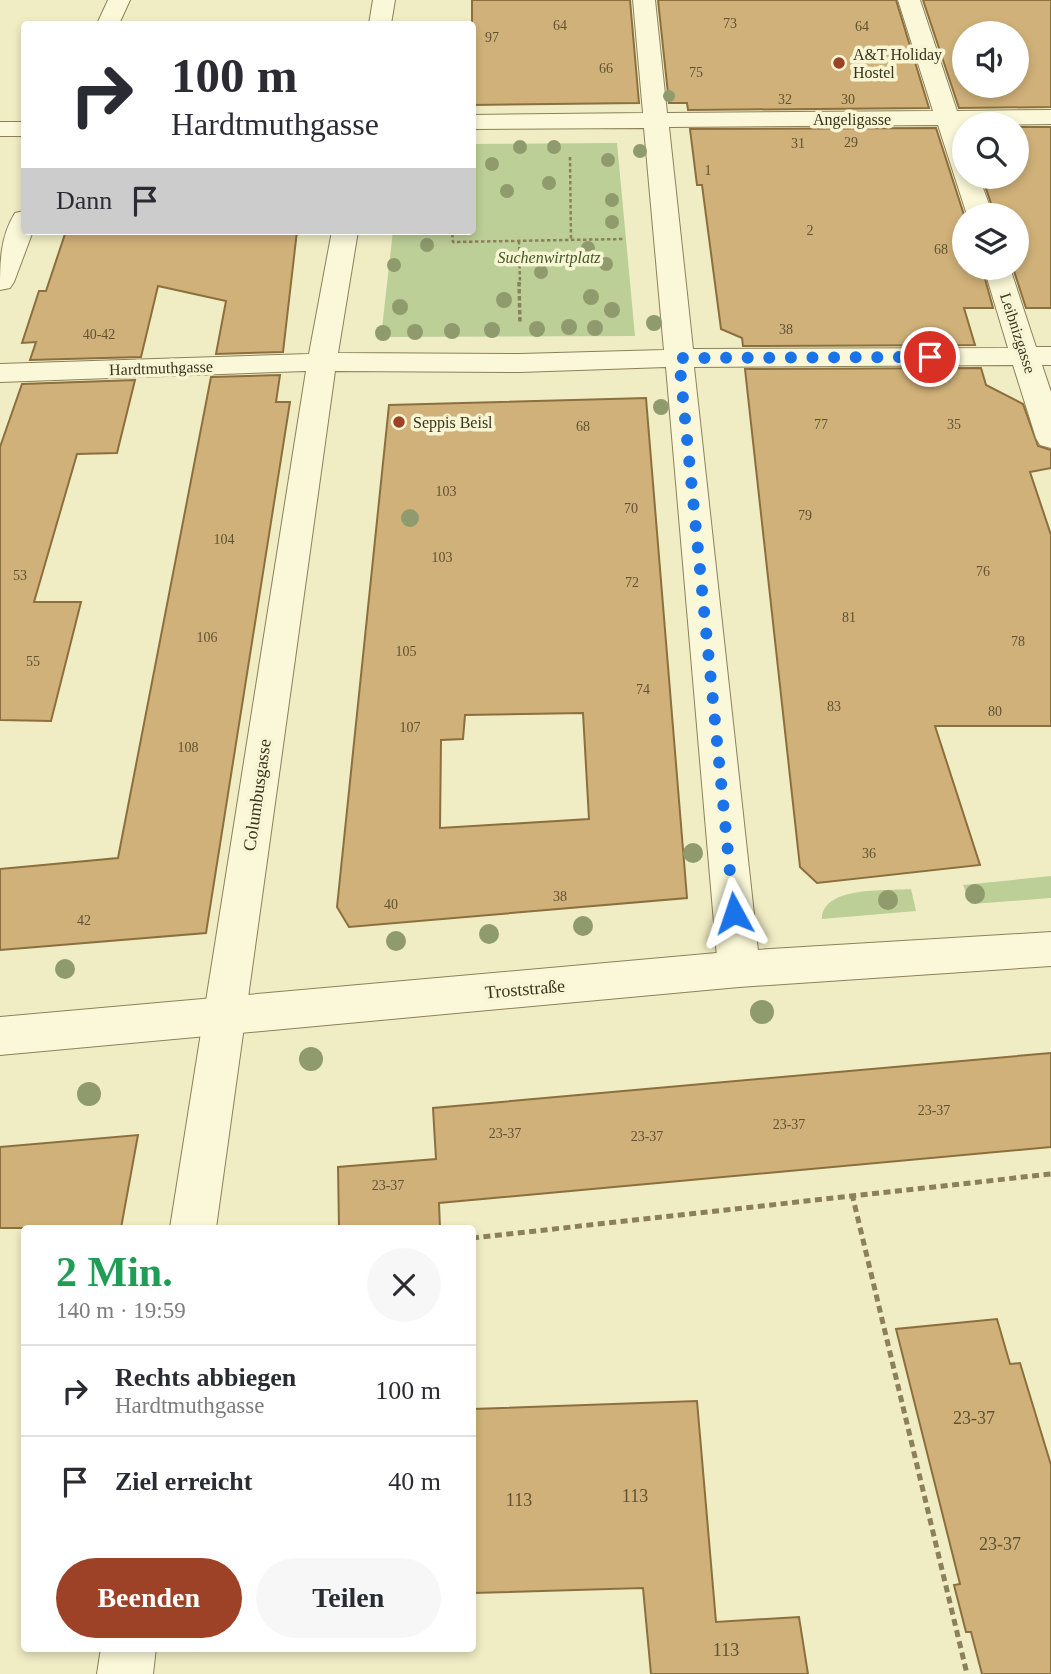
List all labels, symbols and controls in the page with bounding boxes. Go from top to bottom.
house number: 73 [723,16,737,31]
house number: 64 [553,18,567,33]
house number: 64 [855,19,869,34]
map controls [952,21,1029,280]
button: sound [952,21,1029,98]
house number: 97 [485,30,499,45]
place label: A&T Holiday Hostel [853,46,942,81]
text: 100 m [171,48,298,103]
icon: right [56,49,147,140]
marker: A&T Holiday Hostel [831,55,847,71]
house number: 66 [599,61,613,76]
house number: 75 [689,65,703,80]
house number: 32 [778,92,792,107]
house number: 30 [841,92,855,107]
text: Hardtmuthgasse [171,106,379,142]
street label: Angeligasse [813,111,891,129]
button: search [952,112,1029,189]
house number: 29 [844,135,858,150]
house number: 31 [791,136,805,151]
house number: 1 [705,163,712,178]
icon: arrive [126,182,164,220]
text: Dann [56,186,112,215]
button: layers [952,203,1029,280]
house number: 2 [807,223,814,238]
house number: 68 [934,242,948,257]
park label: Suchenwirtplatz [497,249,601,267]
street label: Leibnizgasse [996,291,1039,376]
house number: 38 [779,322,793,337]
house number: 40-42 [83,327,115,342]
pin [900,327,960,387]
icon: arrive [911,338,949,376]
street label: Hardtmuthgasse [109,358,213,379]
marker: Seppis Beisl [391,414,407,430]
place label: Seppis Beisl [413,414,493,432]
house number: 77 [814,417,828,432]
house number: 35 [947,417,961,432]
house number: 68 [576,419,590,434]
house number: 103 [436,484,457,499]
house number: 70 [624,501,638,516]
house number: 79 [798,508,812,523]
house number: 104 [214,532,235,547]
house number: 103 [432,550,453,565]
house number: 76 [976,564,990,579]
house number: 53 [13,568,27,583]
house number: 72 [625,575,639,590]
house number: 81 [842,610,856,625]
house number: 106 [197,630,218,645]
house number: 78 [1011,634,1025,649]
house number: 105 [396,644,417,659]
house number: 55 [26,654,40,669]
house number: 74 [636,682,650,697]
house number: 83 [827,699,841,714]
house number: 80 [988,704,1002,719]
house number: 107 [400,720,421,735]
street label: Columbusgasse [239,738,275,852]
house number: 108 [178,740,199,755]
house number: 36 [862,846,876,861]
position arrow [697,876,771,950]
house number: 38 [553,889,567,904]
house number: 40 [384,897,398,912]
house number: 42 [77,913,91,928]
street label: Troststraße [484,976,566,1002]
house number: 23-37 [918,1103,950,1118]
house number: 23-37 [773,1117,805,1132]
house number: 23-37 [489,1126,521,1141]
house number: 23-37 [631,1129,663,1144]
house number: 23-37 [372,1178,404,1193]
button: close [367,1248,441,1322]
text: 2 Min. [56,1249,173,1295]
text: 140 m · 19:59 [56,1298,186,1323]
text: Rechts abbiegen [115,1363,296,1392]
icon: right [56,1372,94,1410]
text: 100 m [375,1376,441,1405]
text: Hardtmuthgasse [115,1393,264,1418]
house number: 23-37 [953,1408,995,1428]
icon: arrive [56,1463,94,1501]
text: Ziel erreicht [115,1467,252,1496]
text: 40 m [388,1467,441,1496]
house number: 113 [622,1486,648,1506]
house number: 113 [506,1490,532,1510]
house number: 23-37 [979,1534,1021,1554]
button: Beenden [56,1558,242,1638]
button: Teilen [256,1558,441,1638]
house number: 113 [713,1640,739,1660]

